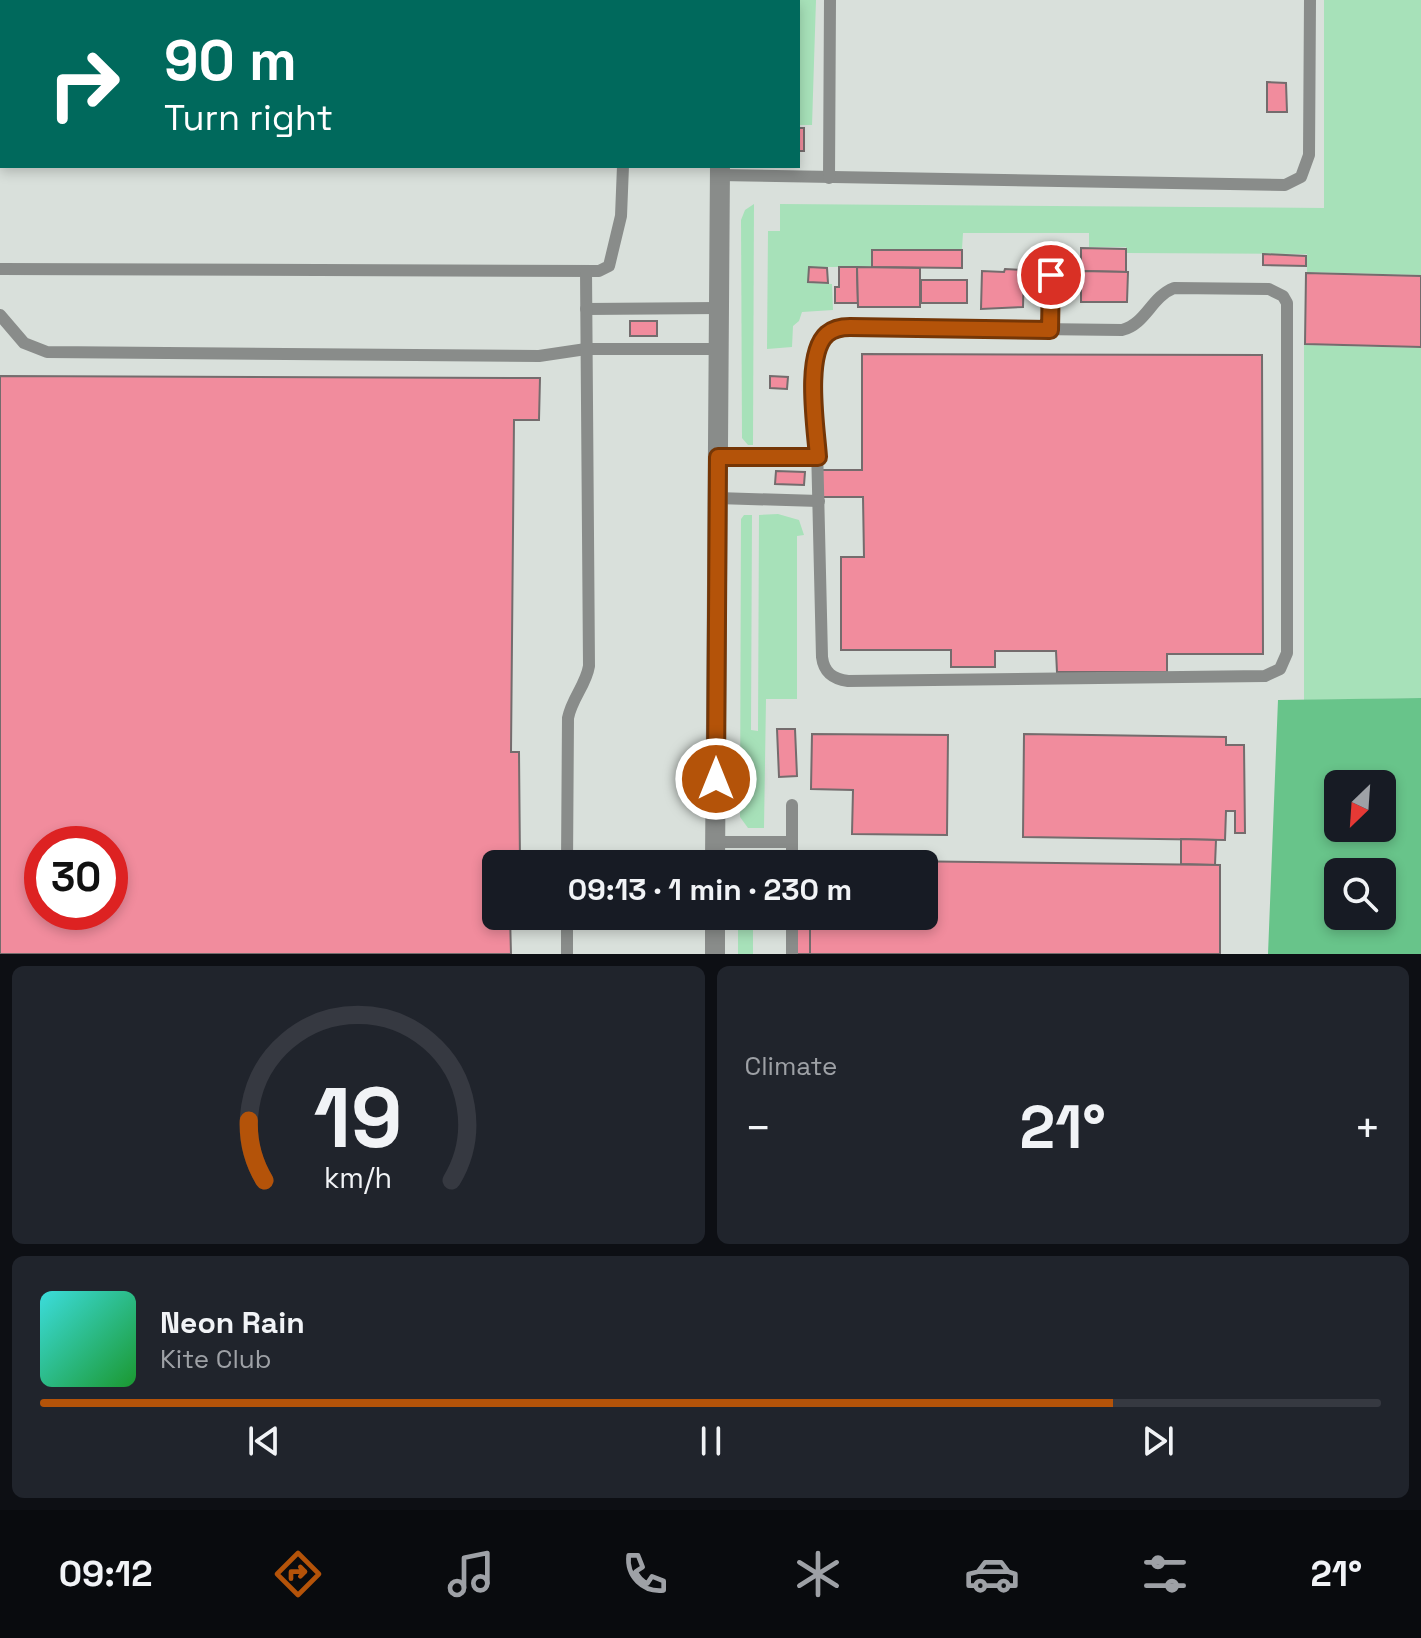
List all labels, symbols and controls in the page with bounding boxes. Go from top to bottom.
text: 90 m [164,25,297,96]
icon: right [32,32,136,136]
text: Turn right [164,95,333,141]
pin [1017,241,1085,309]
icon: arrive [1029,253,1073,297]
position arrow [674,737,758,821]
north arrow [1324,770,1396,842]
map controls [1324,770,1396,930]
speed limit sign: 30 [24,826,128,930]
button: search [1324,858,1396,930]
text: 09:13 · 1 min · 230 m [568,870,852,909]
text: Climate [745,1049,837,1083]
text: 19 [314,1065,403,1171]
text: 21° [1020,1089,1106,1166]
text: − [745,1100,772,1156]
text: + [1354,1100,1381,1156]
text: km/h [324,1160,392,1196]
text: Neon Rain [160,1303,305,1342]
text: Kite Club [160,1342,272,1376]
icon: previous [242,1419,286,1463]
icon: pause [689,1419,733,1463]
icon: next [1136,1419,1180,1463]
icon: directions [270,1546,326,1602]
icon: music [443,1546,499,1602]
icon: phone [617,1546,673,1602]
icon: climate [790,1546,846,1602]
icon: car [964,1546,1020,1602]
icon: filters [1137,1546,1193,1602]
text: 09:12 [59,1551,153,1597]
text: 21° [1310,1551,1362,1597]

